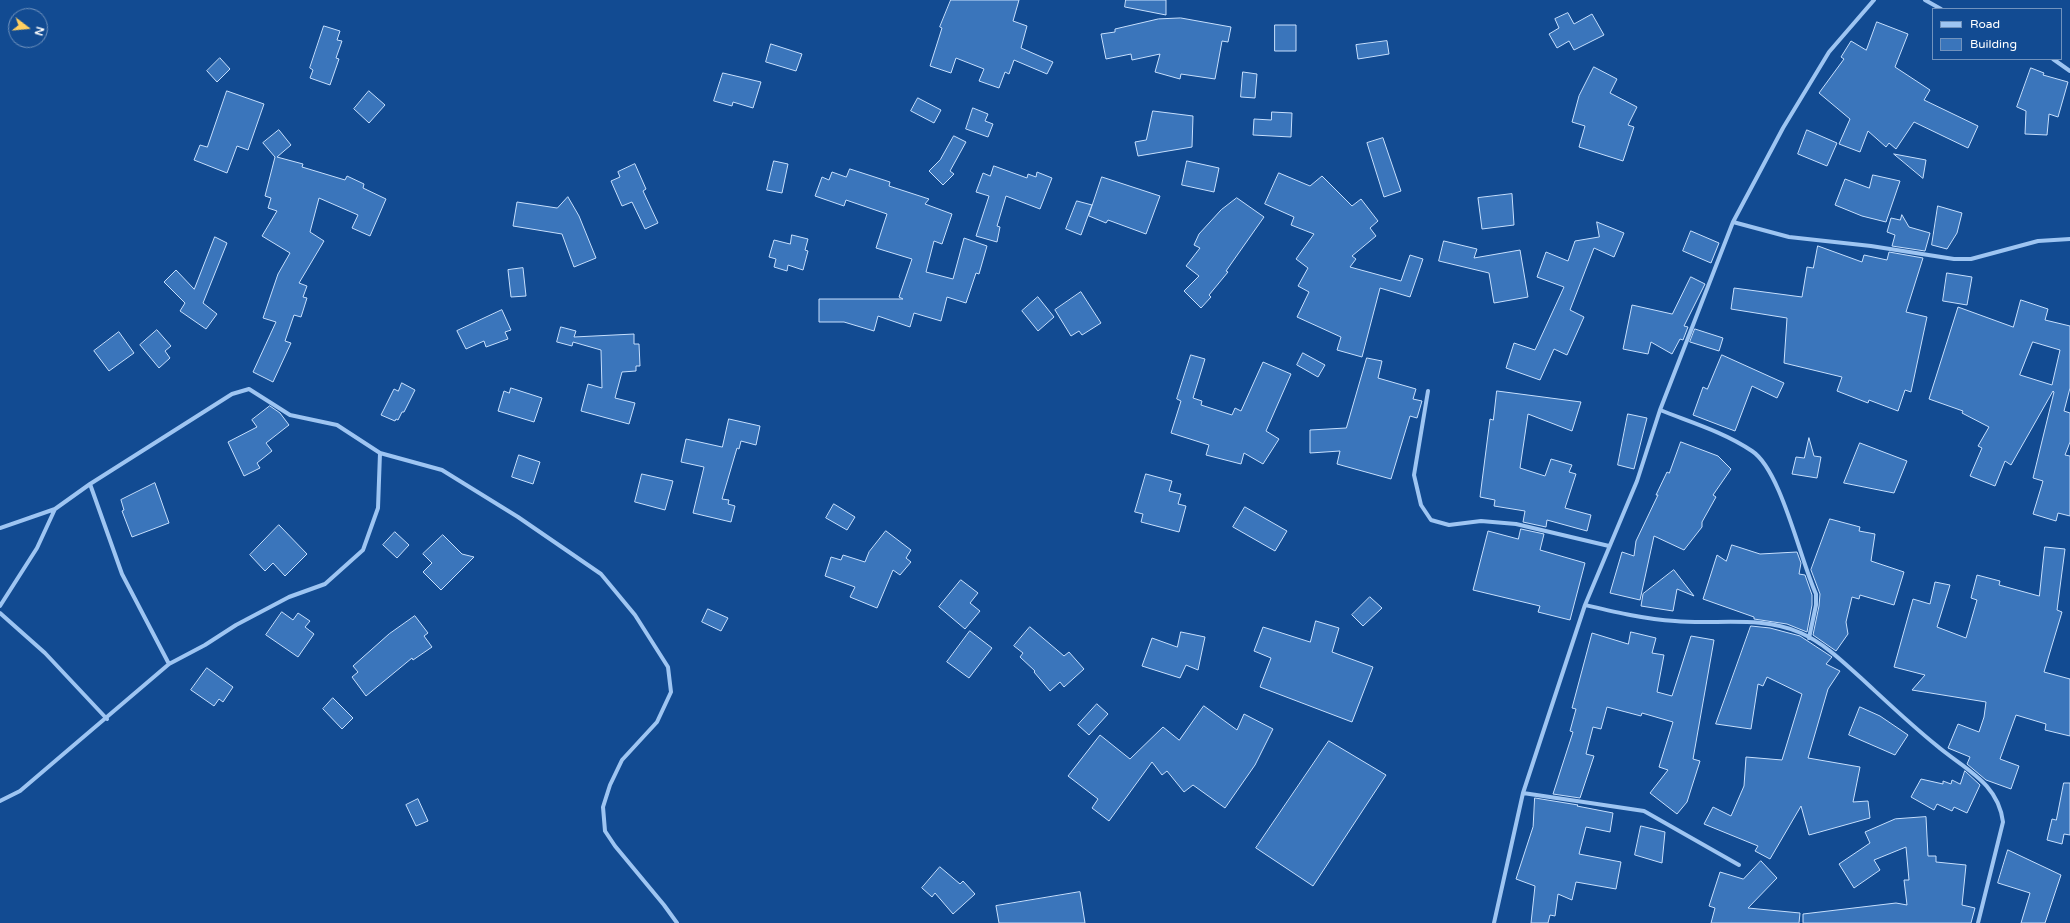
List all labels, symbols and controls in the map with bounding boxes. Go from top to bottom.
north arrow [8,8,48,48]
legend [1932,8,2062,60]
text: Road [1970,17,2000,31]
text: N [32,25,47,37]
text: Building [1970,37,2017,51]

